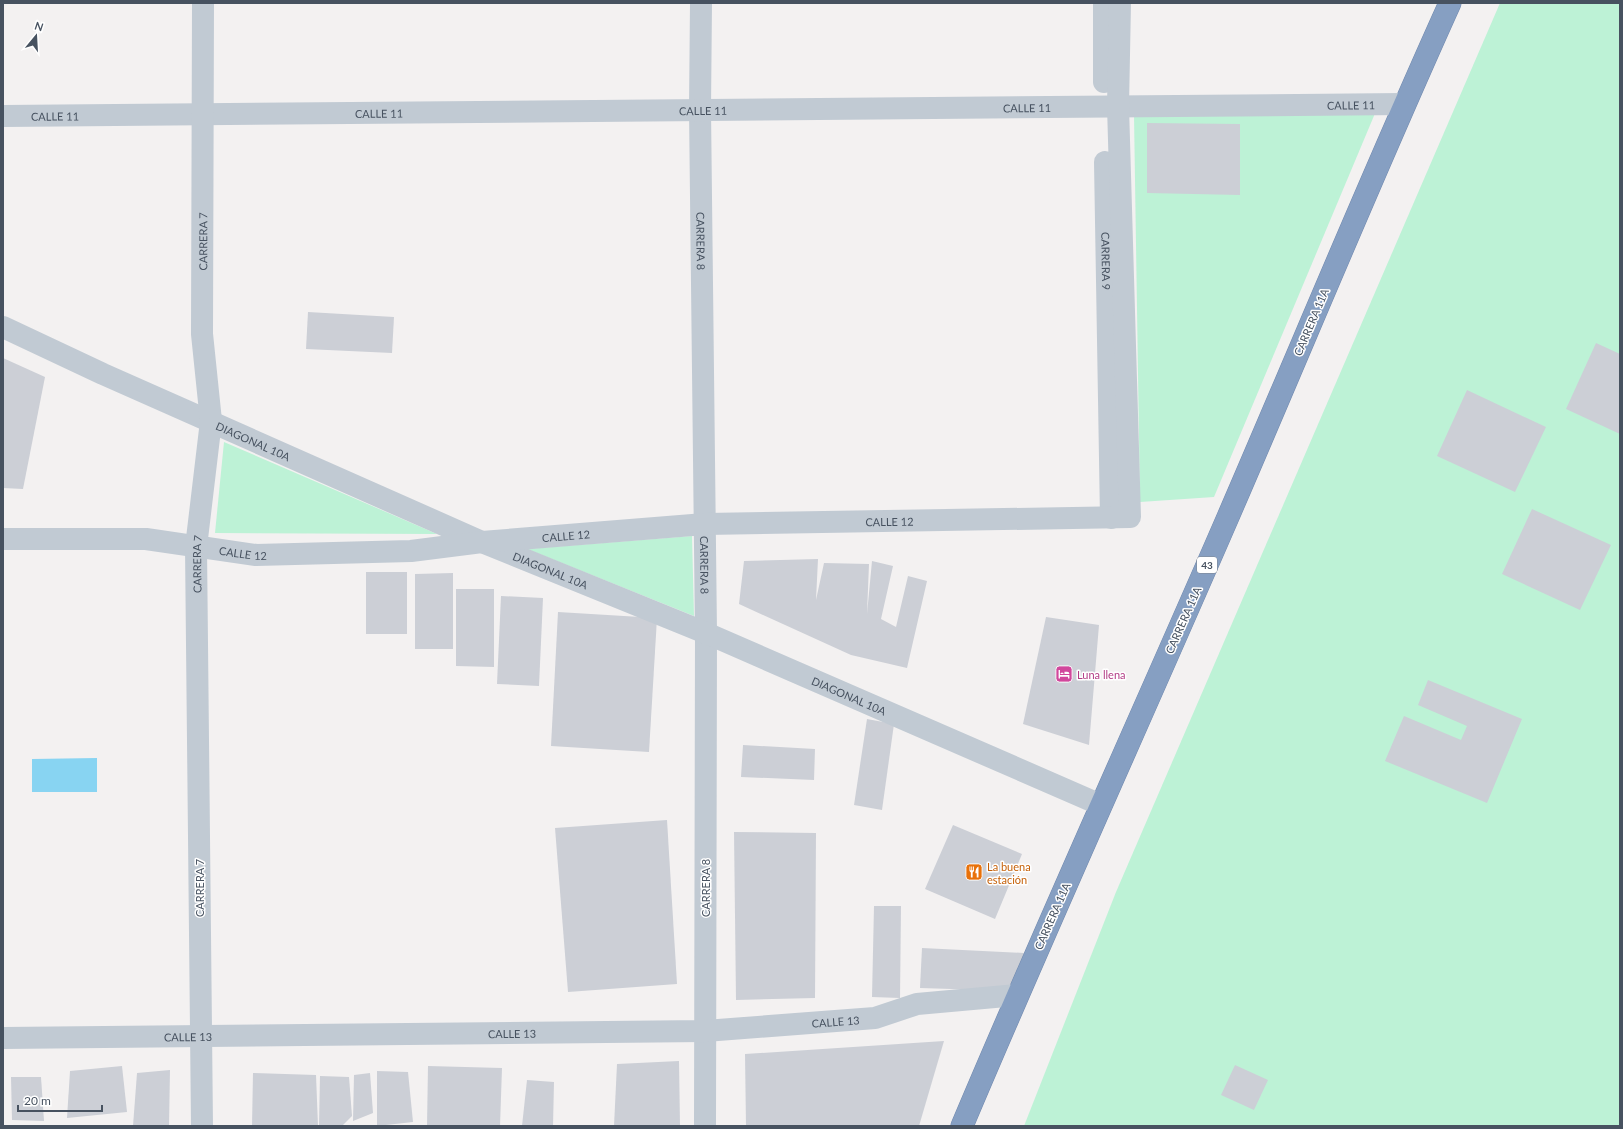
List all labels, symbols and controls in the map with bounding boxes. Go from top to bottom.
north arrow [16,16,56,56]
text: N [33,19,45,34]
street label: CALLE 11 [1327,98,1375,111]
street label: CALLE 11 [1003,101,1051,114]
street label: CALLE 11 [679,103,727,117]
street label: CALLE 11 [355,106,403,119]
street label: CALLE 11 [31,109,79,122]
street label: CARRERA 7 [196,212,209,271]
street label: CARRERA 8 [695,212,708,270]
street label: CARRERA 9 [1100,232,1114,290]
street label: CARRERA 11A [1291,286,1331,358]
street label: DIAGONAL 10A [214,419,293,463]
street label: CALLE 12 [865,514,914,528]
street label: CALLE 12 [541,527,590,544]
street label: CARRERA 7 [189,534,204,593]
street label: CARRERA 8 [698,536,712,594]
street label: CALLE 12 [218,543,267,562]
street label: DIAGONAL 10A [511,549,590,591]
road number: 43 [1197,557,1217,573]
street label: CARRERA 11A [1162,584,1204,656]
hotel icon: Luna llena [1054,664,1074,684]
place label: Luna llena [1077,668,1126,681]
street label: DIAGONAL 10A [810,673,889,717]
street label: CARRERA 7 [193,859,206,917]
street label: CARRERA 8 [699,859,712,917]
place label: La buena estación [987,860,1031,886]
restaurant icon: La buena estación [964,862,984,882]
street label: CARRERA 11A [1031,880,1073,952]
street label: CALLE 13 [811,1013,860,1029]
street label: CALLE 13 [488,1026,536,1040]
street label: CALLE 13 [164,1029,212,1043]
scale bar [18,1087,102,1113]
text: 20 m [24,1093,51,1108]

